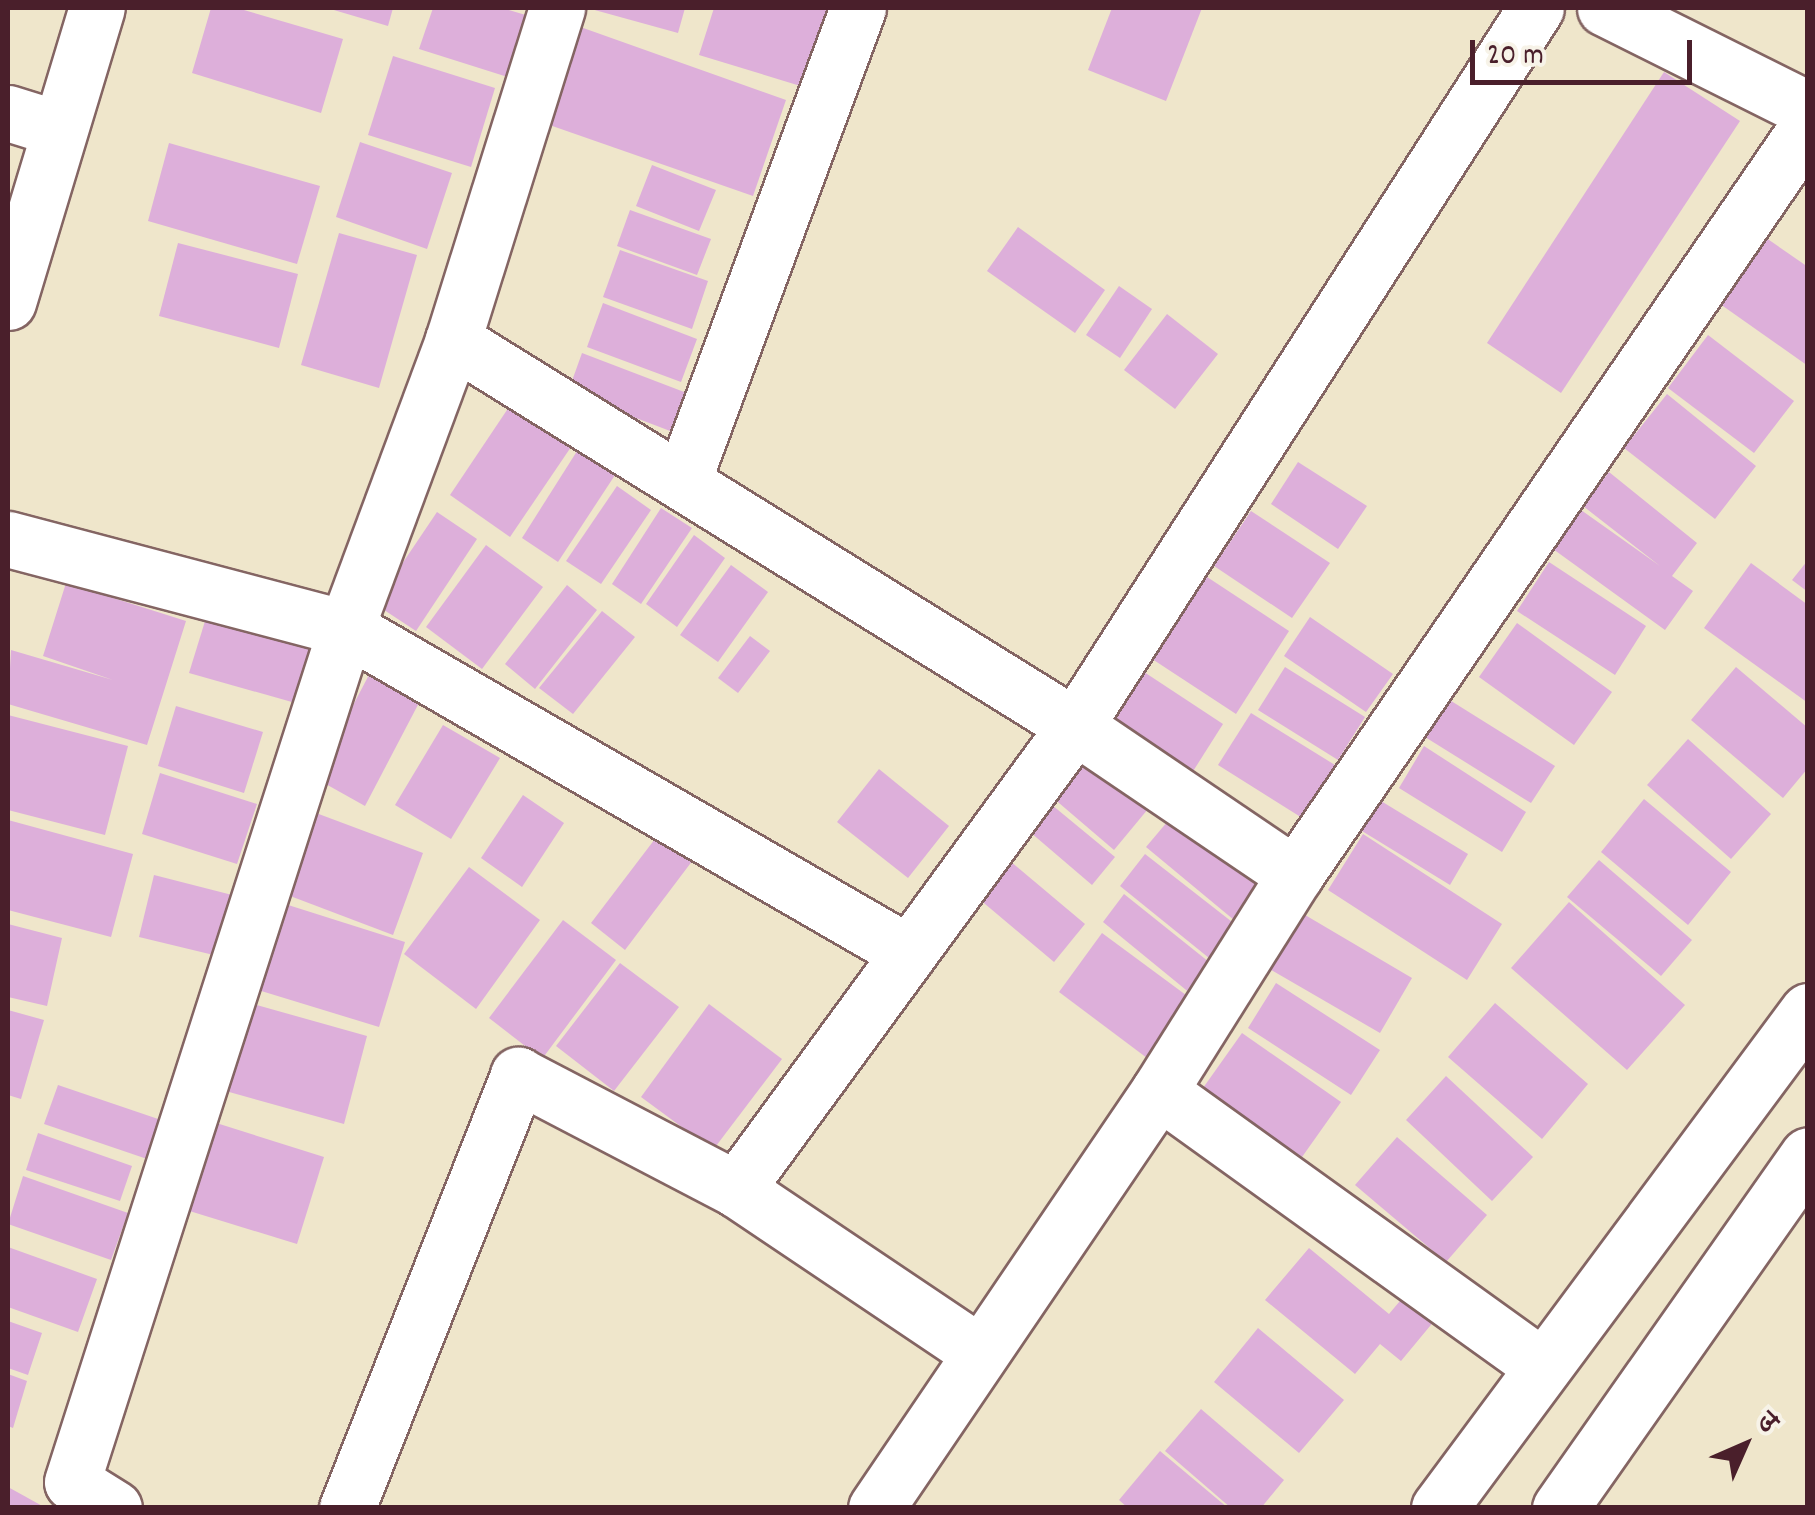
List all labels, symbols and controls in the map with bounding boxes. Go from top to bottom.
scale bar [1475,20,1698,82]
text: 20 m [1487,36,1544,79]
north arrow [1695,1395,1795,1495]
text: उ [1746,1404,1786,1444]

